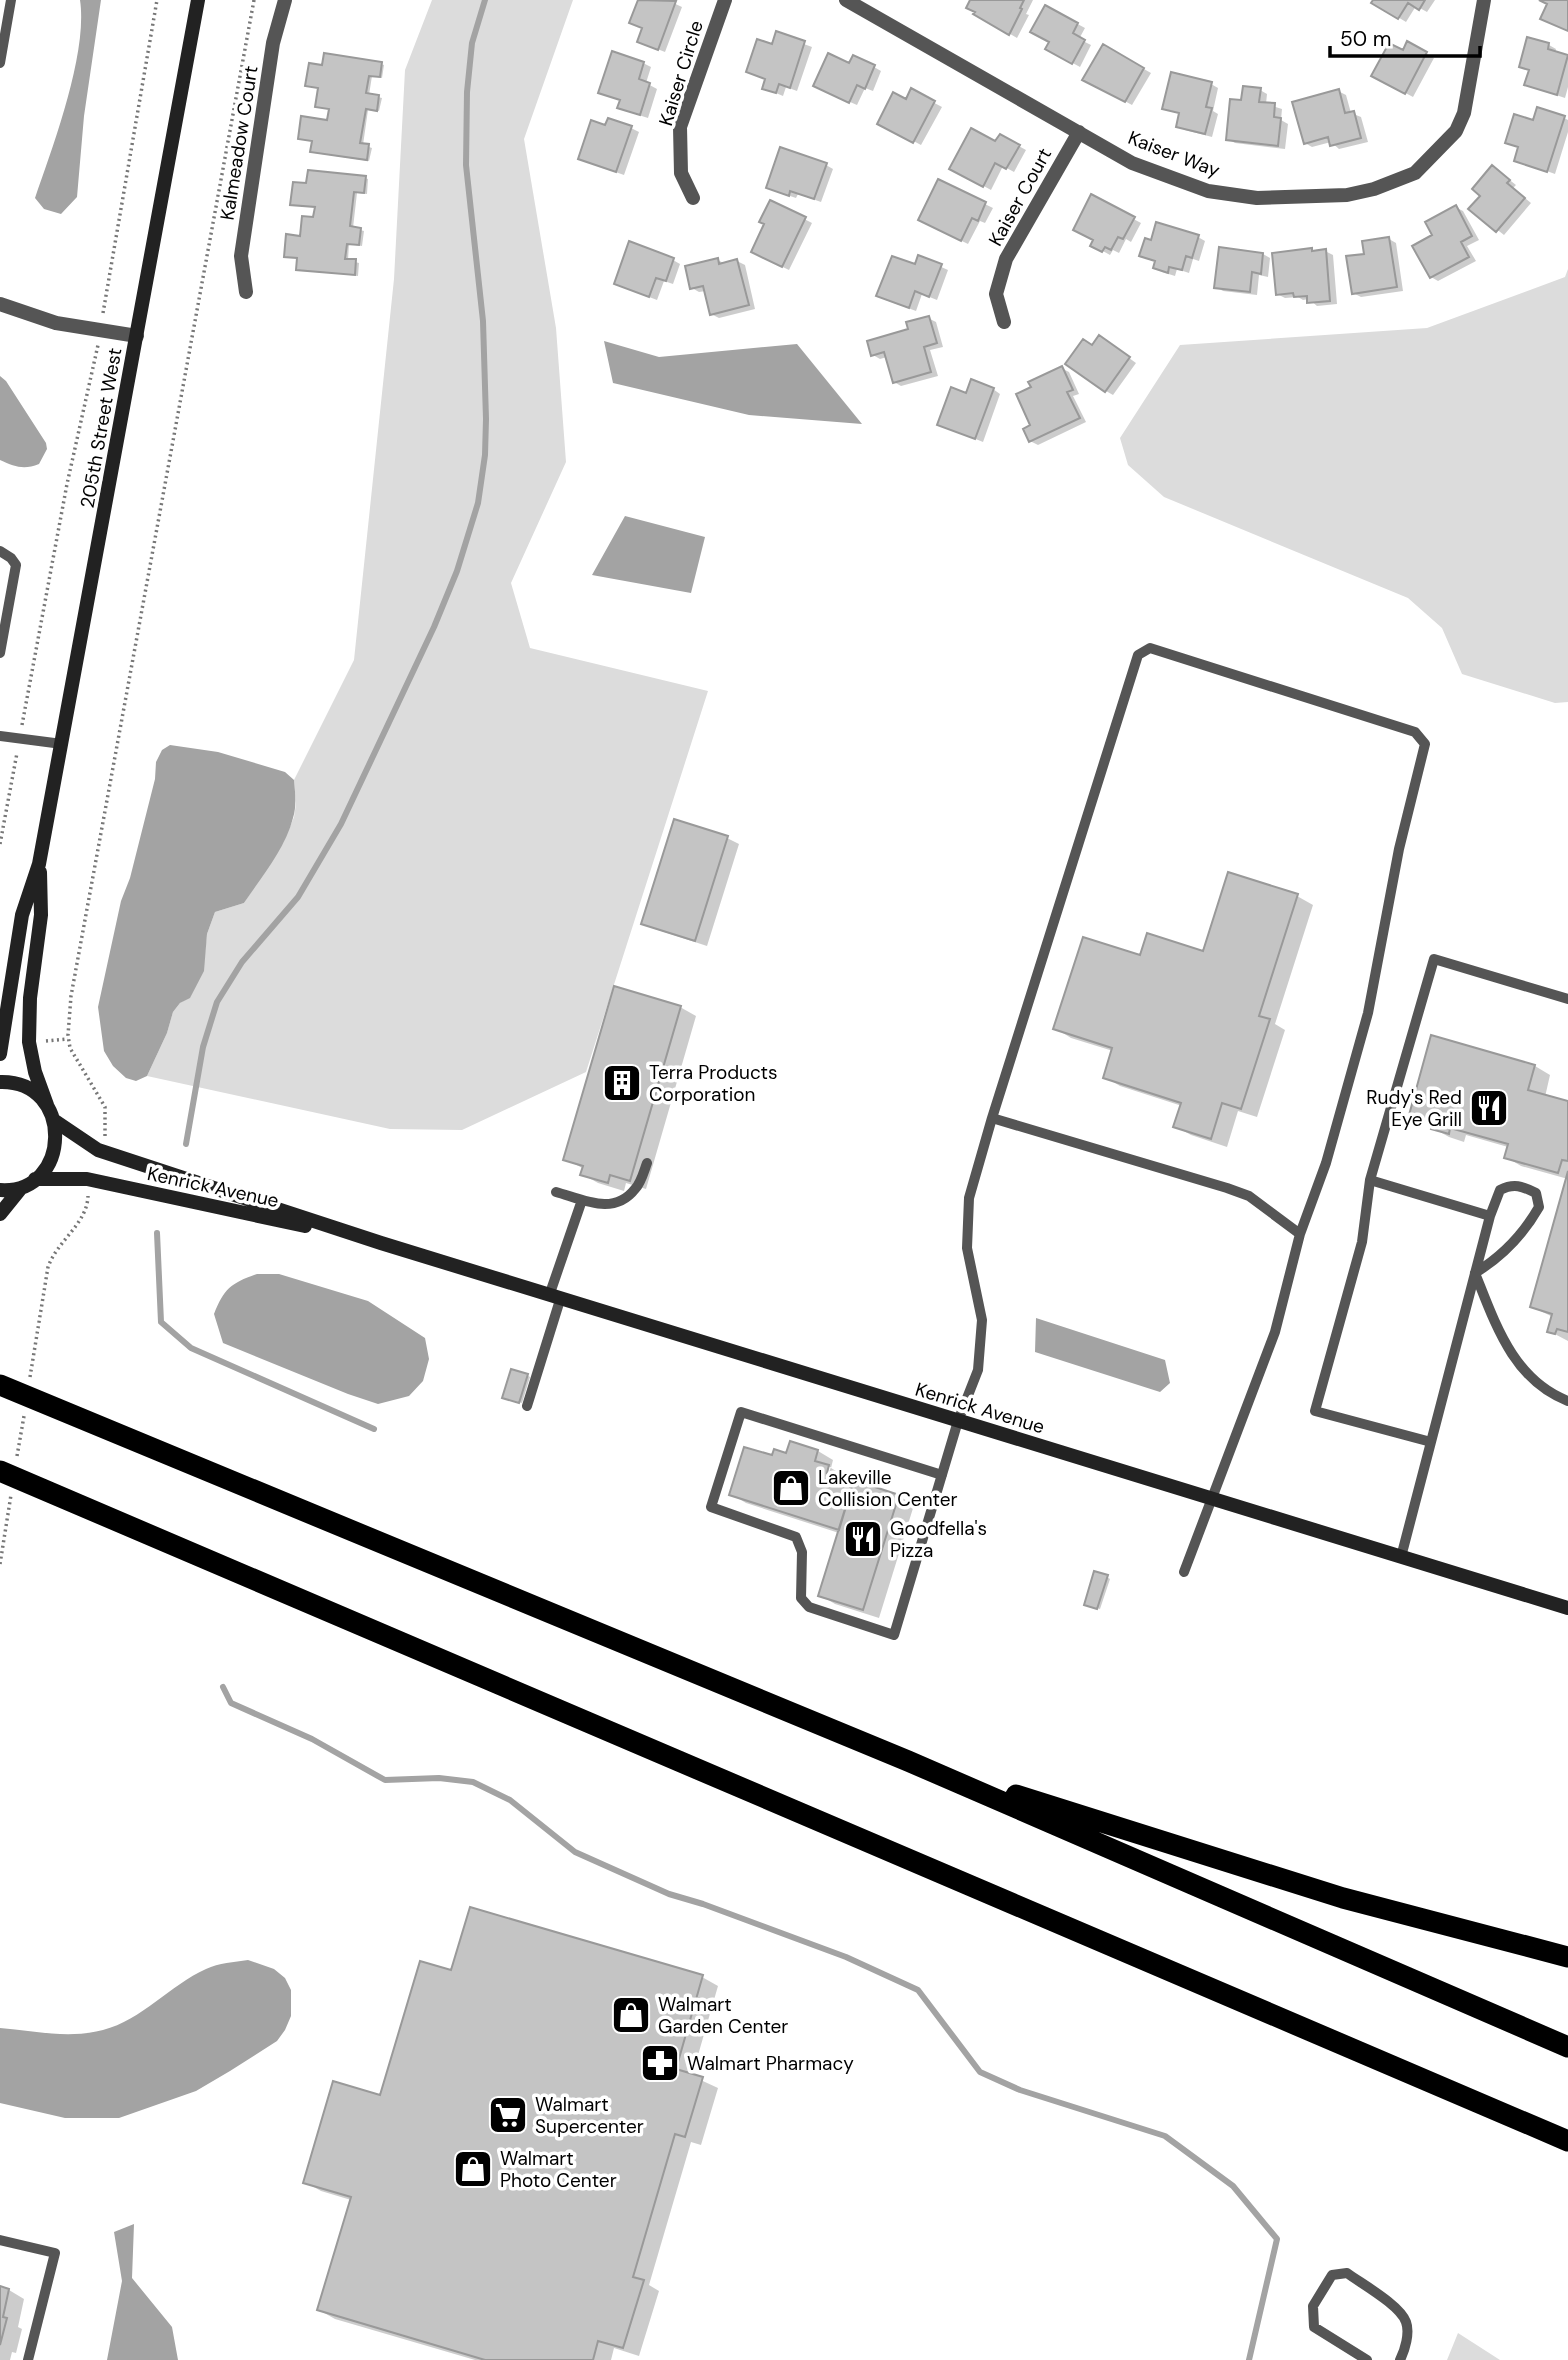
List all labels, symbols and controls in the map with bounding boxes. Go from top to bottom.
scale bar [1330,14,1480,58]
street label: Kaiser Circle [653,17,709,129]
text: 50 m [1340,25,1391,53]
street label: Kalmeadow Court [214,64,264,222]
street label: Kaiser Way [1125,125,1224,183]
street label: Kaiser Court [983,144,1057,250]
street label: 205th Street West [75,346,127,510]
place label: Terra Products Corporation [649,1060,778,1107]
building icon: Terra Products Corporation [601,1062,643,1104]
place label: Rudy's Red Eye Grill [1366,1085,1462,1132]
restaurant icon: Rudy's Red Eye Grill [1468,1087,1510,1129]
street label: Kenrick Avenue [145,1161,281,1213]
street label: Kenrick Avenue [912,1376,1048,1440]
place label: Lakeville Collision Center [818,1465,958,1512]
shop icon: Lakeville Collision Center [770,1467,812,1509]
place label: Goodfella's Pizza [890,1516,987,1563]
restaurant icon: Goodfella's Pizza [842,1518,884,1560]
place label: Walmart Garden Center [658,1992,788,2039]
shop icon: Walmart Garden Center [610,1994,652,2036]
pharmacy icon: Walmart Pharmacy [639,2042,681,2084]
place label: Walmart Pharmacy [687,2051,854,2076]
place label: Walmart Supercenter [535,2092,644,2139]
supermarket icon: Walmart Supercenter [487,2094,529,2136]
place label: Walmart Photo Center [500,2146,617,2193]
shop icon: Walmart Photo Center [452,2148,494,2190]

